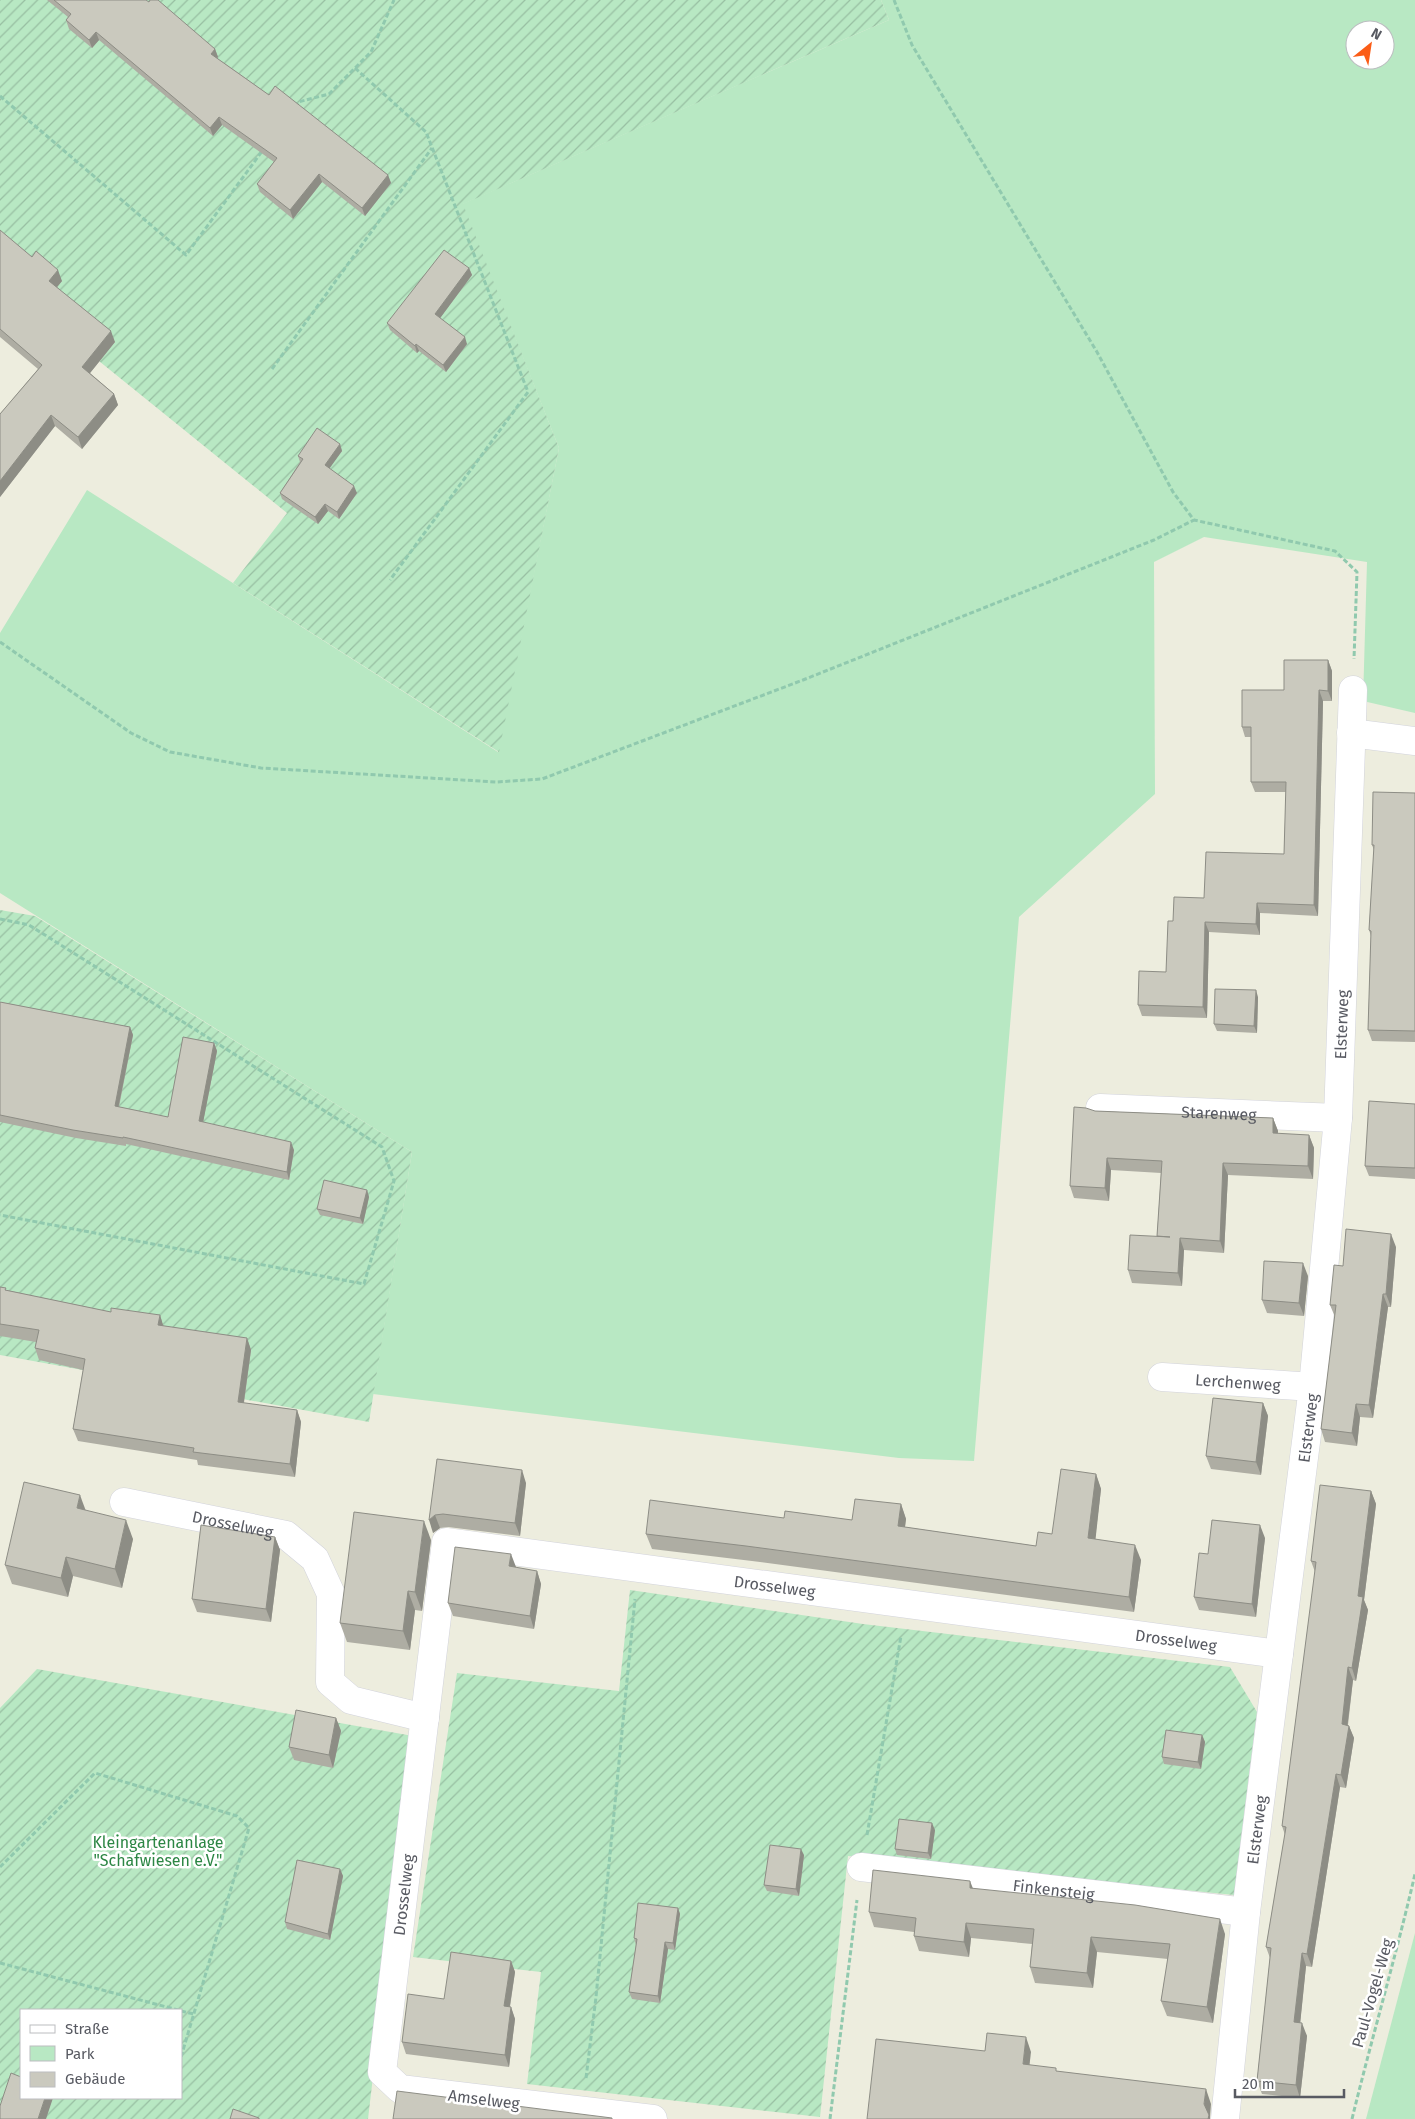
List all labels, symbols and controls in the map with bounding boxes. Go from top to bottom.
north arrow [1345,20,1395,70]
text: N [1368,24,1385,44]
street label: Elsterweg [1331,989,1353,1060]
street label: Starenweg [1181,1102,1258,1125]
street label: Lerchenweg [1194,1370,1282,1395]
street label: Elsterweg [1294,1392,1322,1464]
street label: Drosselweg [191,1507,275,1542]
street label: Drosselweg [733,1572,817,1602]
street label: Drosselweg [1134,1626,1219,1656]
street label: Elsterweg [1243,1793,1271,1866]
park label: Kleingartenanlage "Schafwiesen e.V." [92,1833,224,1870]
street label: Drosselweg [390,1852,418,1937]
street label: Finkensteig [1012,1876,1096,1904]
street label: Paul-Vogel-Weg [1348,1936,1397,2050]
legend [20,2009,182,2099]
text: Straße [65,2020,109,2038]
text: Park [65,2045,95,2063]
scale bar [1235,2066,1344,2098]
text: Gebäude [65,2070,125,2088]
text: 20 m [1242,2075,1275,2093]
street label: Amselweg [447,2086,522,2113]

